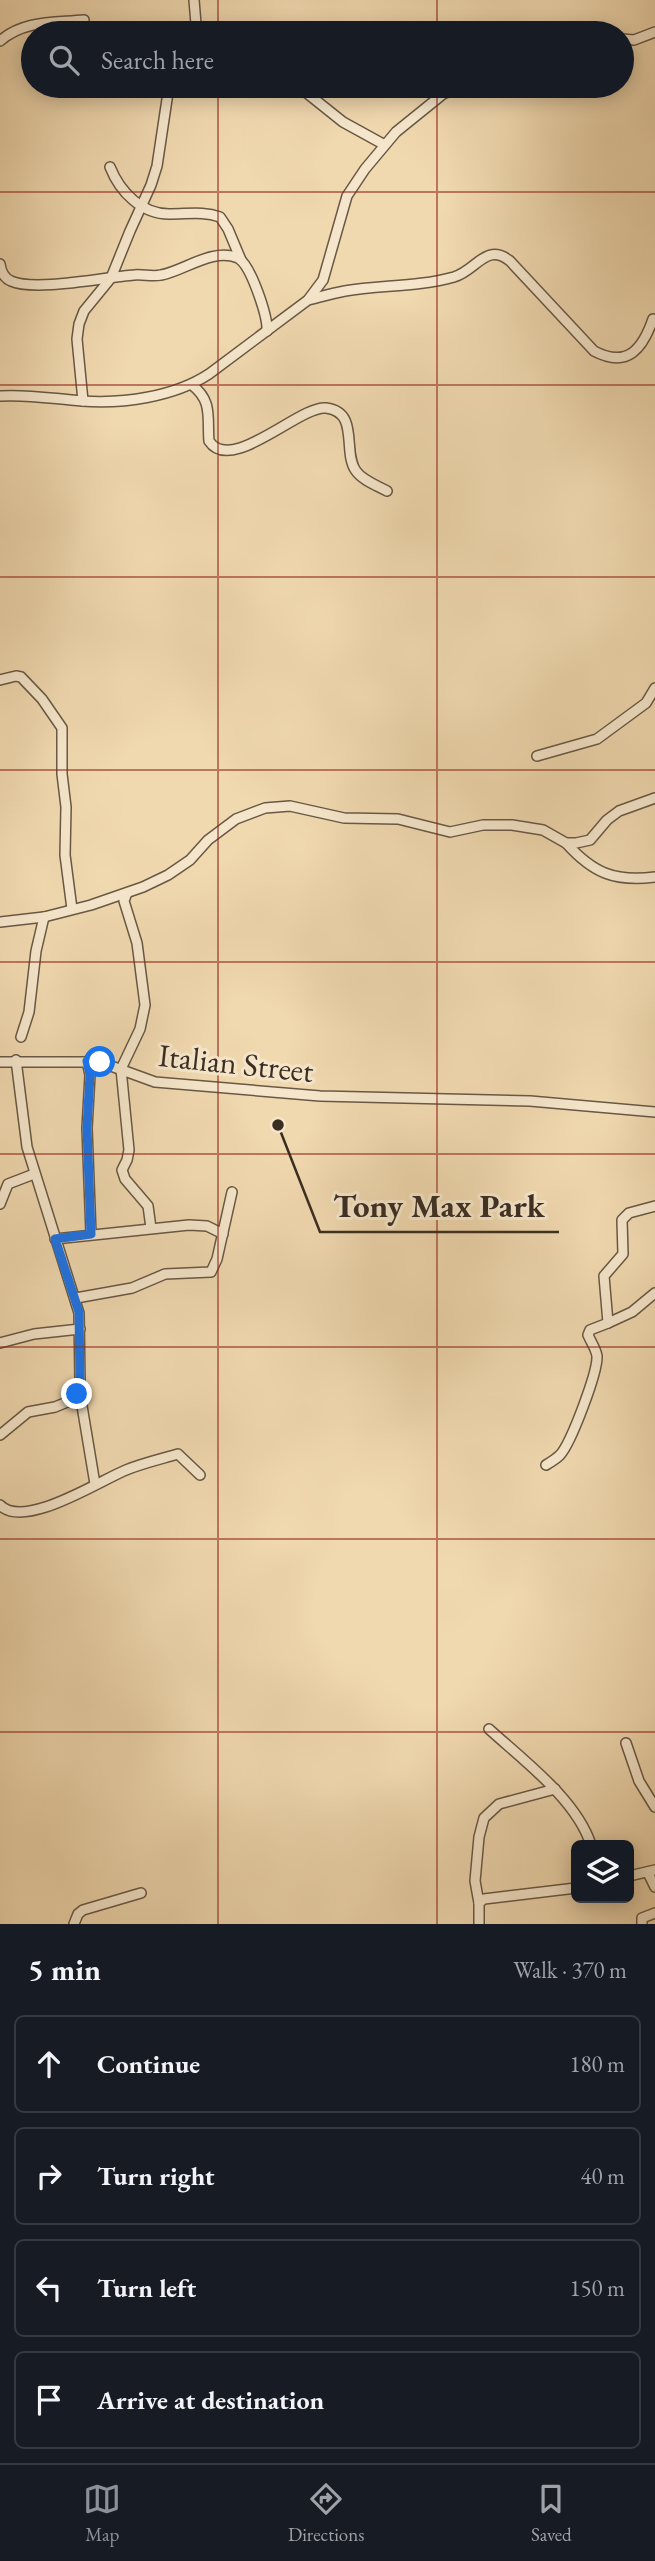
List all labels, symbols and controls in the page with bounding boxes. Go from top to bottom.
search box [21,21,634,98]
icon: search [45,41,83,79]
text: Search here [101,43,214,77]
street label: Italian Street [156,1034,316,1092]
route start [84,1046,115,1077]
callout: Tony Max Park [320,1178,559,1232]
text: Tony Max Park [333,1184,546,1227]
route end [61,1378,92,1409]
map controls [571,1840,634,1903]
button: layers [571,1840,634,1903]
text: 5 min [28,1950,101,1989]
text: Walk · 370 m [513,1955,627,1985]
icon: ahead [30,2045,68,2083]
text: Continue [97,2047,200,2081]
text: 180 m [569,2049,625,2079]
icon: right [30,2157,68,2195]
text: Turn right [97,2159,215,2193]
text: 40 m [580,2161,625,2191]
icon: left [30,2269,68,2307]
text: Turn left [97,2271,196,2305]
text: 150 m [569,2273,625,2303]
icon: arrive [30,2381,68,2419]
text: Arrive at destination [97,2383,324,2417]
tab: Map [83,2480,121,2547]
tab: Directions [288,2480,364,2547]
tab: Saved [531,2480,572,2547]

